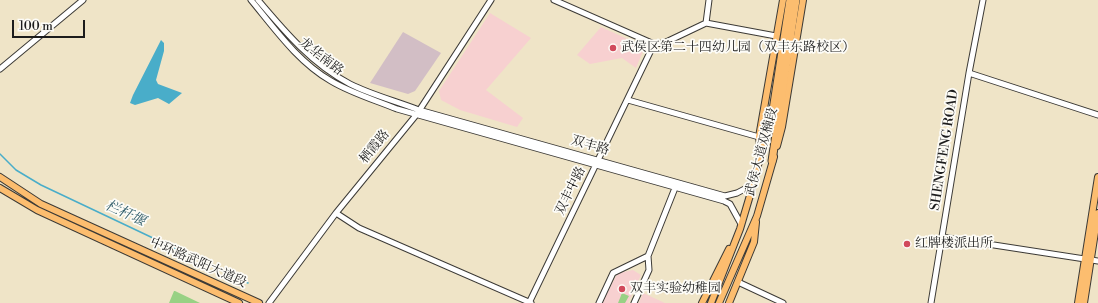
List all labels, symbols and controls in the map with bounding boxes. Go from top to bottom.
scale bar [14,12,87,38]
text: 100 m [19,19,53,34]
street label: 龙华南路 [296,35,346,79]
place label: 武侯区第二十四幼儿园（双丰东路校区） [621,40,855,56]
marker: 武侯区第二十四幼儿园（双丰东路校区） [608,43,618,53]
street label: SHENGFENG ROAD [928,88,962,212]
street label: 武侯大道双楠段 [743,106,781,198]
street label: 栖霞路 [357,127,393,167]
street label: 双丰路 [569,133,611,159]
street label: 双丰中路 [553,164,589,218]
water label: 栏杆堰 [102,198,148,230]
street label: 中环路武阳大道段 [147,235,249,291]
place label: 红牌楼派出所 [915,236,993,252]
marker: 红牌楼派出所 [902,239,912,249]
place label: 双丰实验幼稚园 [630,281,721,297]
marker: 双丰实验幼稚园 [617,284,627,294]

